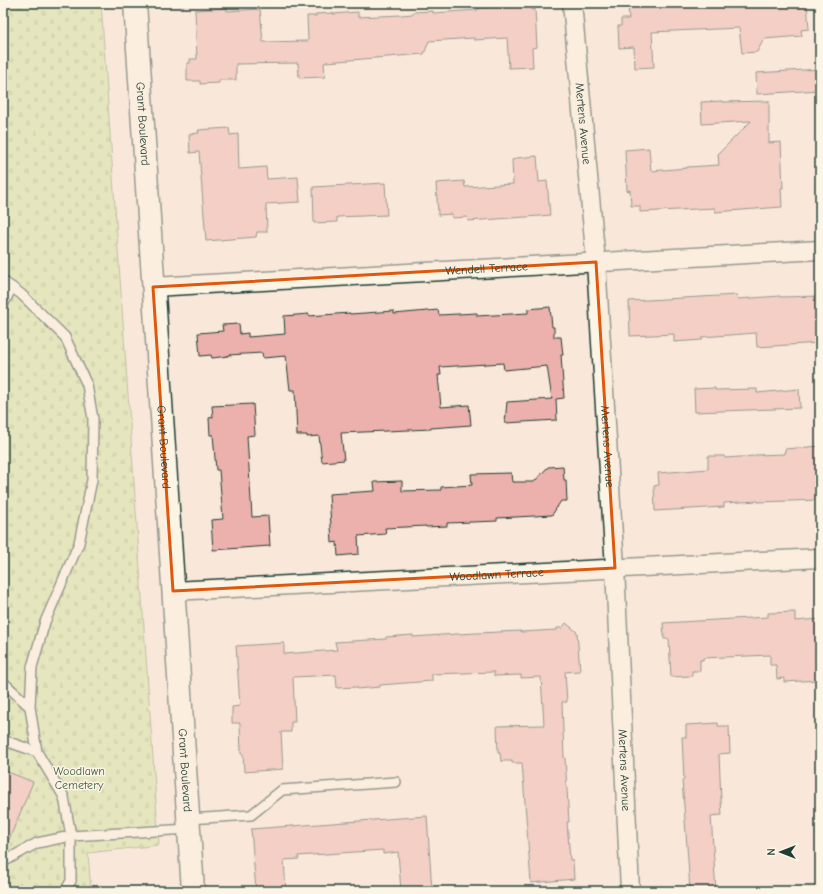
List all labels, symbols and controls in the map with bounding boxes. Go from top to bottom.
street label: Grant Boulevard [133,81,153,166]
street label: Mertens Avenue [572,82,594,165]
street label: Wendell Terrace [445,259,528,278]
street label: Grant Boulevard [154,405,174,489]
street label: Mertens Avenue [598,405,617,488]
street label: Woodlawn Terrace [449,565,544,584]
street label: Grant Boulevard [175,728,195,813]
street label: Mertens Avenue [615,729,633,811]
park label: Woodlawn Cemetery [53,764,105,792]
north arrow [761,832,801,872]
text: N [765,848,778,856]

